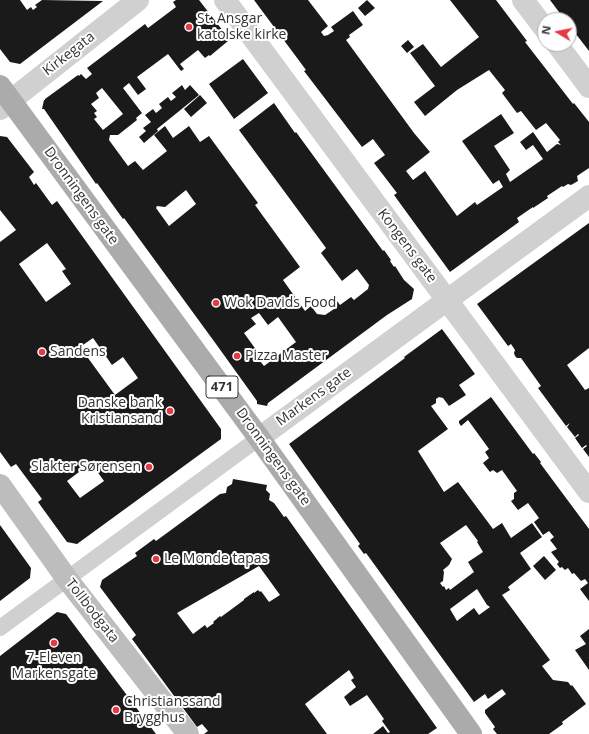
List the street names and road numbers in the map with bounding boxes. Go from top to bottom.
street label: Kirkegata [40,29,98,79]
street label: Dronningens gate [40,144,122,248]
street label: Kongens gate [374,206,440,286]
street label: Markens gate [273,364,355,430]
road number: 471 [206,376,238,398]
street label: Dronningens gate [232,405,314,509]
street label: Tollbodgata [62,576,122,646]

